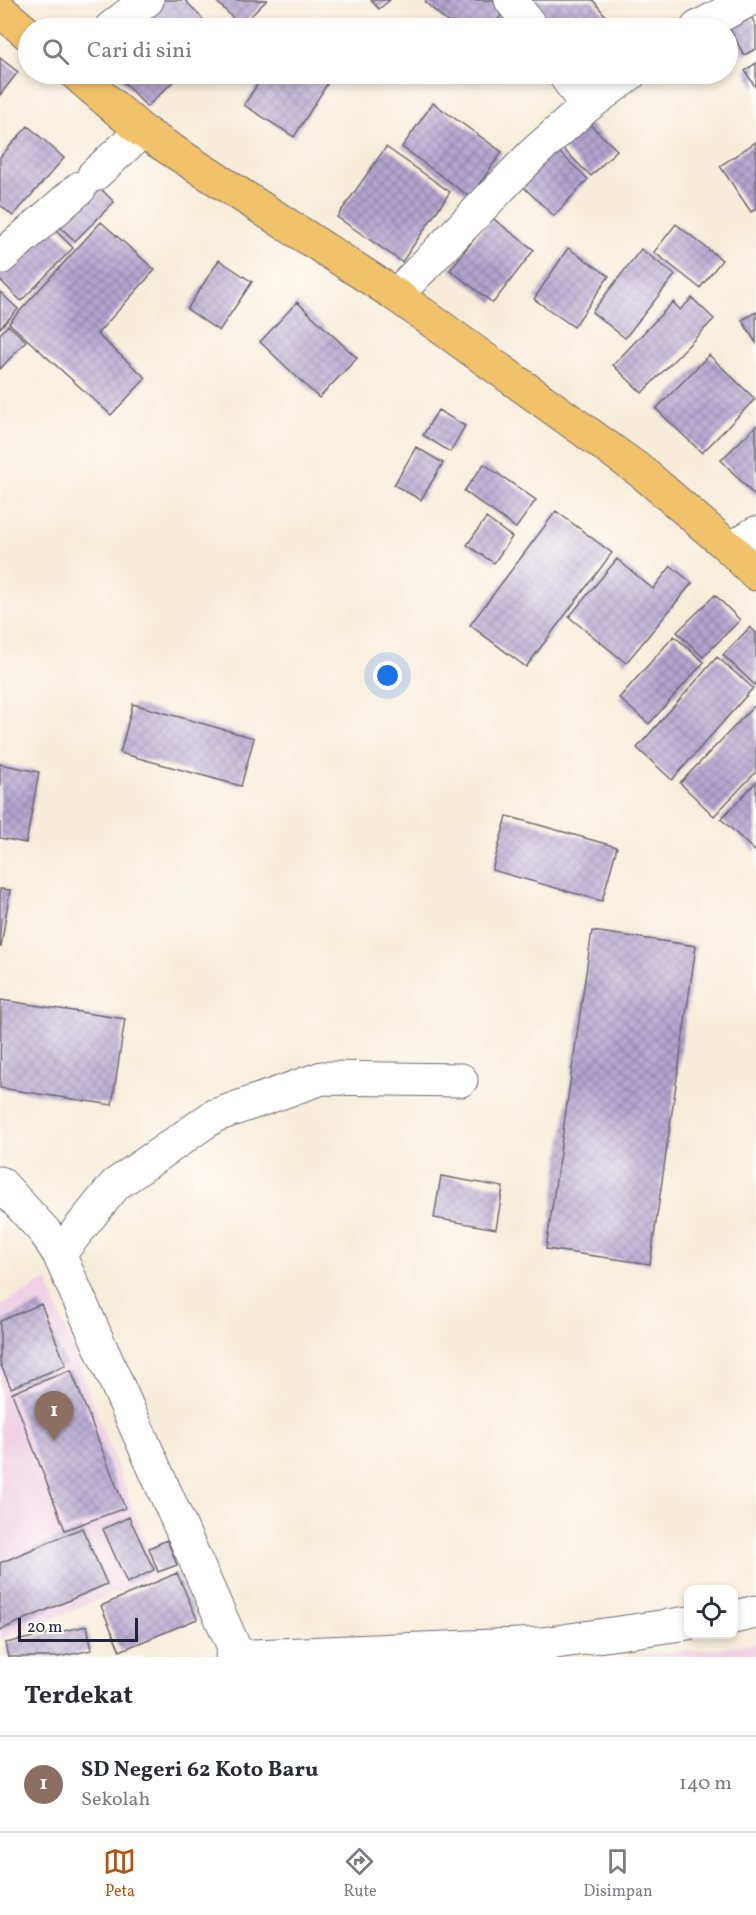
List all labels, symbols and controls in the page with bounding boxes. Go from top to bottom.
search box [18,18,738,84]
icon: search [39,35,72,68]
text: Cari di sini [87,36,192,67]
your location [373,661,402,690]
pin: 1 [34,1392,74,1441]
map controls [684,1585,738,1639]
button: locate [684,1585,738,1639]
scale bar [18,1615,138,1642]
text: 20 m [27,1617,62,1639]
text: Terdekat [24,1678,133,1714]
text: SD Negeri 62 Koto Baru [81,1755,318,1786]
text: 1 [39,1770,48,1798]
text: 140 m [679,1770,732,1798]
text: Sekolah [81,1786,150,1814]
tab: Peta [103,1845,136,1903]
tab: Rute [343,1845,376,1903]
tab: Disimpan [583,1845,652,1903]

